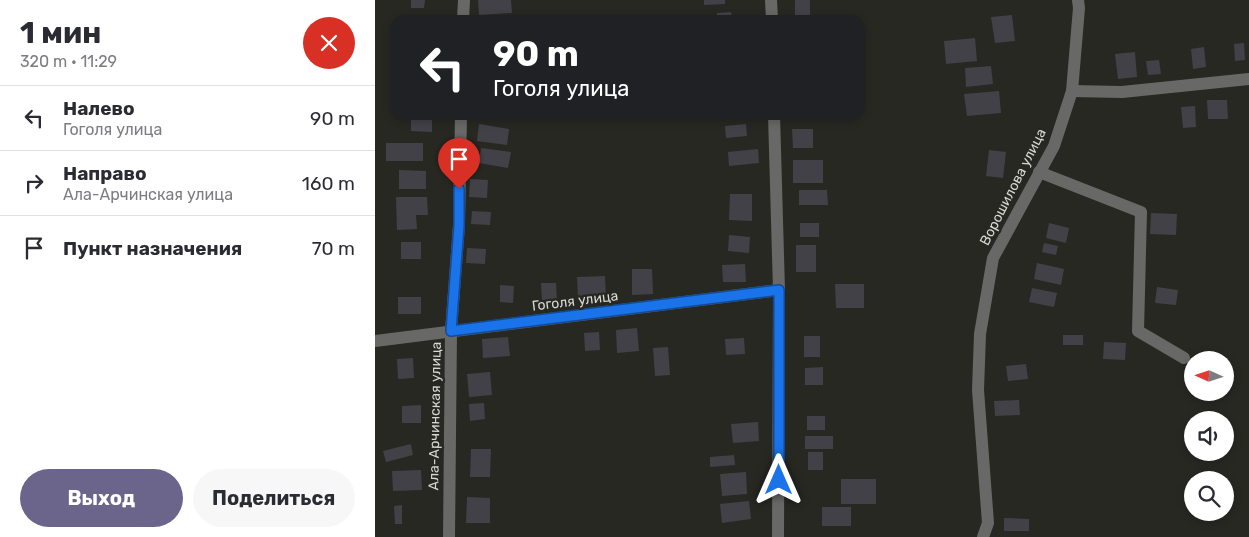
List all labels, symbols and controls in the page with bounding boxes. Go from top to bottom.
text: 1 мин [20,15,101,51]
button: close [303,17,355,69]
text: 90 m [493,33,579,75]
icon: left [410,35,475,100]
text: 320 m · 11:29 [20,52,117,71]
text: Гоголя улица [493,75,629,102]
text: Налево [63,97,135,120]
icon: left [20,104,48,132]
text: 90 m [310,107,355,130]
text: Гоголя улица [63,120,162,139]
street label: Ворошилова улица [976,126,1050,248]
pin [438,138,480,189]
icon: arrive [445,145,473,173]
text: Направо [63,162,147,185]
icon: right [20,169,48,197]
text: 160 m [302,172,355,195]
text: Ала-Арчинская улица [63,185,233,204]
icon: arrive [20,234,48,262]
text: Пункт назначения [63,237,242,260]
text: 70 m [312,237,355,260]
street label: Гоголя улица [531,287,619,315]
street label: Ала-Арчинская улица [425,341,445,491]
north arrow [1184,351,1234,401]
map controls [1184,351,1234,521]
button: sound [1184,411,1234,461]
position arrow [752,453,804,505]
button: Выход [20,469,183,527]
button: Поделиться [193,469,355,527]
button: search [1184,471,1234,521]

